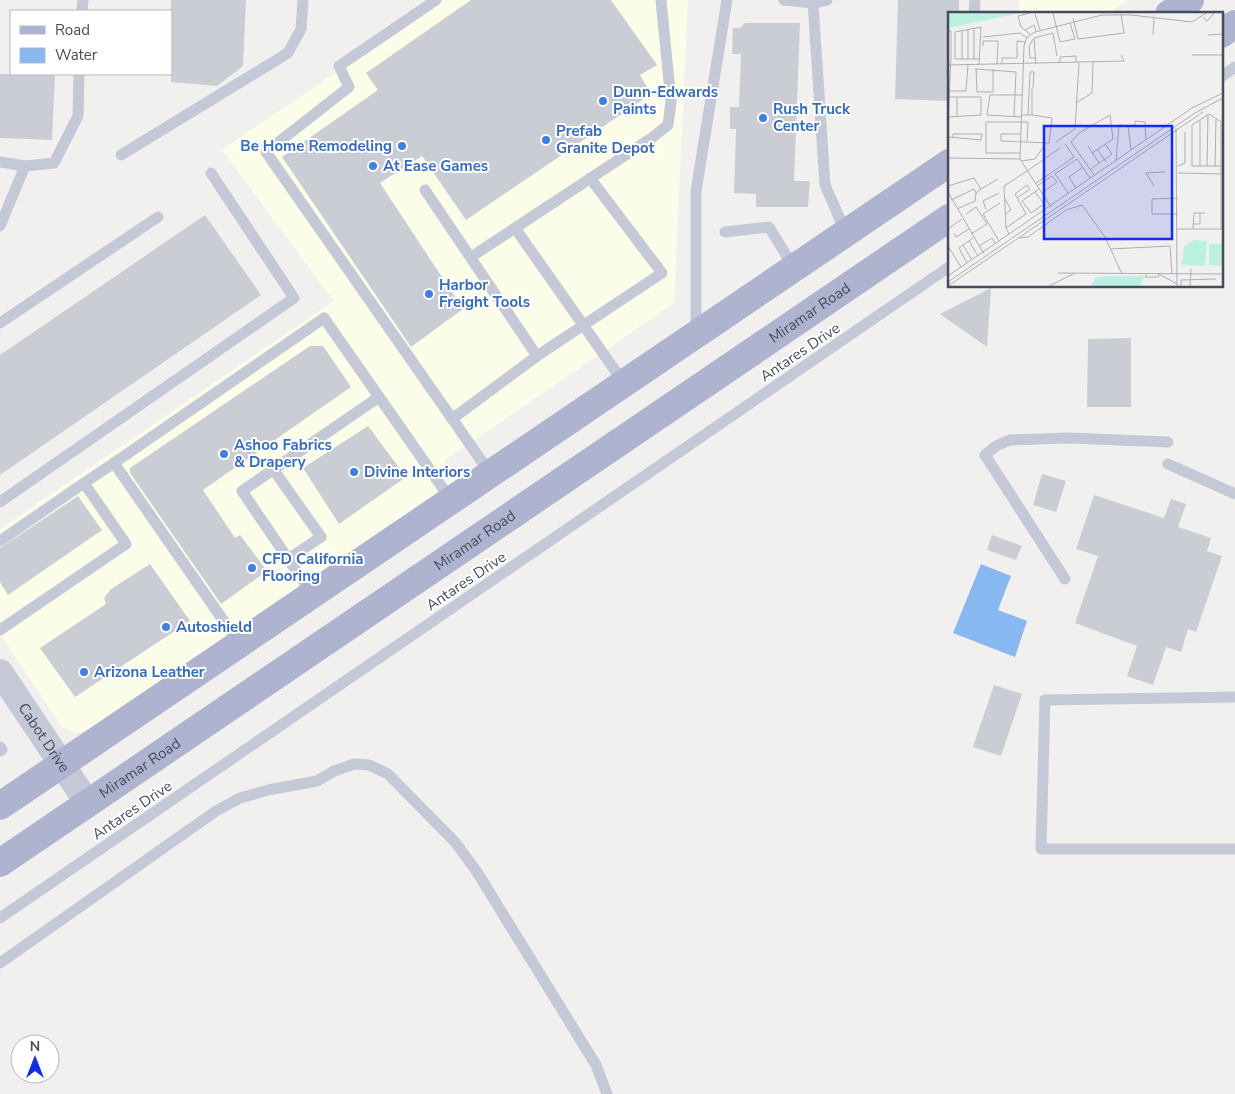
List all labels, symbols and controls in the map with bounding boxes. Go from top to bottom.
legend [10,10,172,75]
inset map [948,12,1222,288]
text: Road [55,20,90,40]
text: Water [55,45,98,65]
place label: Dunn-Edwards Paints [613,82,718,119]
marker: Dunn-Edwards Paints [597,95,609,107]
place label: Rush Truck Center [773,99,851,136]
marker: Rush Truck Center [757,112,769,124]
place label: Prefab Granite Depot [556,121,655,158]
marker: Prefab Granite Depot [540,134,552,146]
place label: Be Home Remodeling [240,136,392,156]
marker: Be Home Remodeling [396,140,408,152]
place label: At Ease Games [383,156,488,176]
marker: At Ease Games [367,160,379,172]
place label: Harbor Freight Tools [439,275,530,312]
street label: Miramar Road [765,278,854,348]
marker: Harbor Freight Tools [423,288,435,300]
street label: Antares Drive [756,318,844,386]
place label: Ashoo Fabrics & Drapery [234,435,332,472]
marker: Ashoo Fabrics & Drapery [218,448,230,460]
place label: Divine Interiors [364,462,470,482]
marker: Divine Interiors [348,466,360,478]
street label: Miramar Road [430,506,519,575]
street label: Antares Drive [422,547,510,615]
place label: CFD California Flooring [262,549,363,586]
marker: CFD California Flooring [246,562,258,574]
place label: Autoshield [176,617,252,637]
marker: Autoshield [160,621,172,633]
place label: Arizona Leather [94,662,205,682]
marker: Arizona Leather [78,666,90,678]
street label: Cabot Drive [14,699,74,776]
street label: Miramar Road [95,733,184,803]
street label: Antares Drive [88,776,176,844]
north arrow [10,1034,60,1084]
text: N [30,1037,40,1056]

